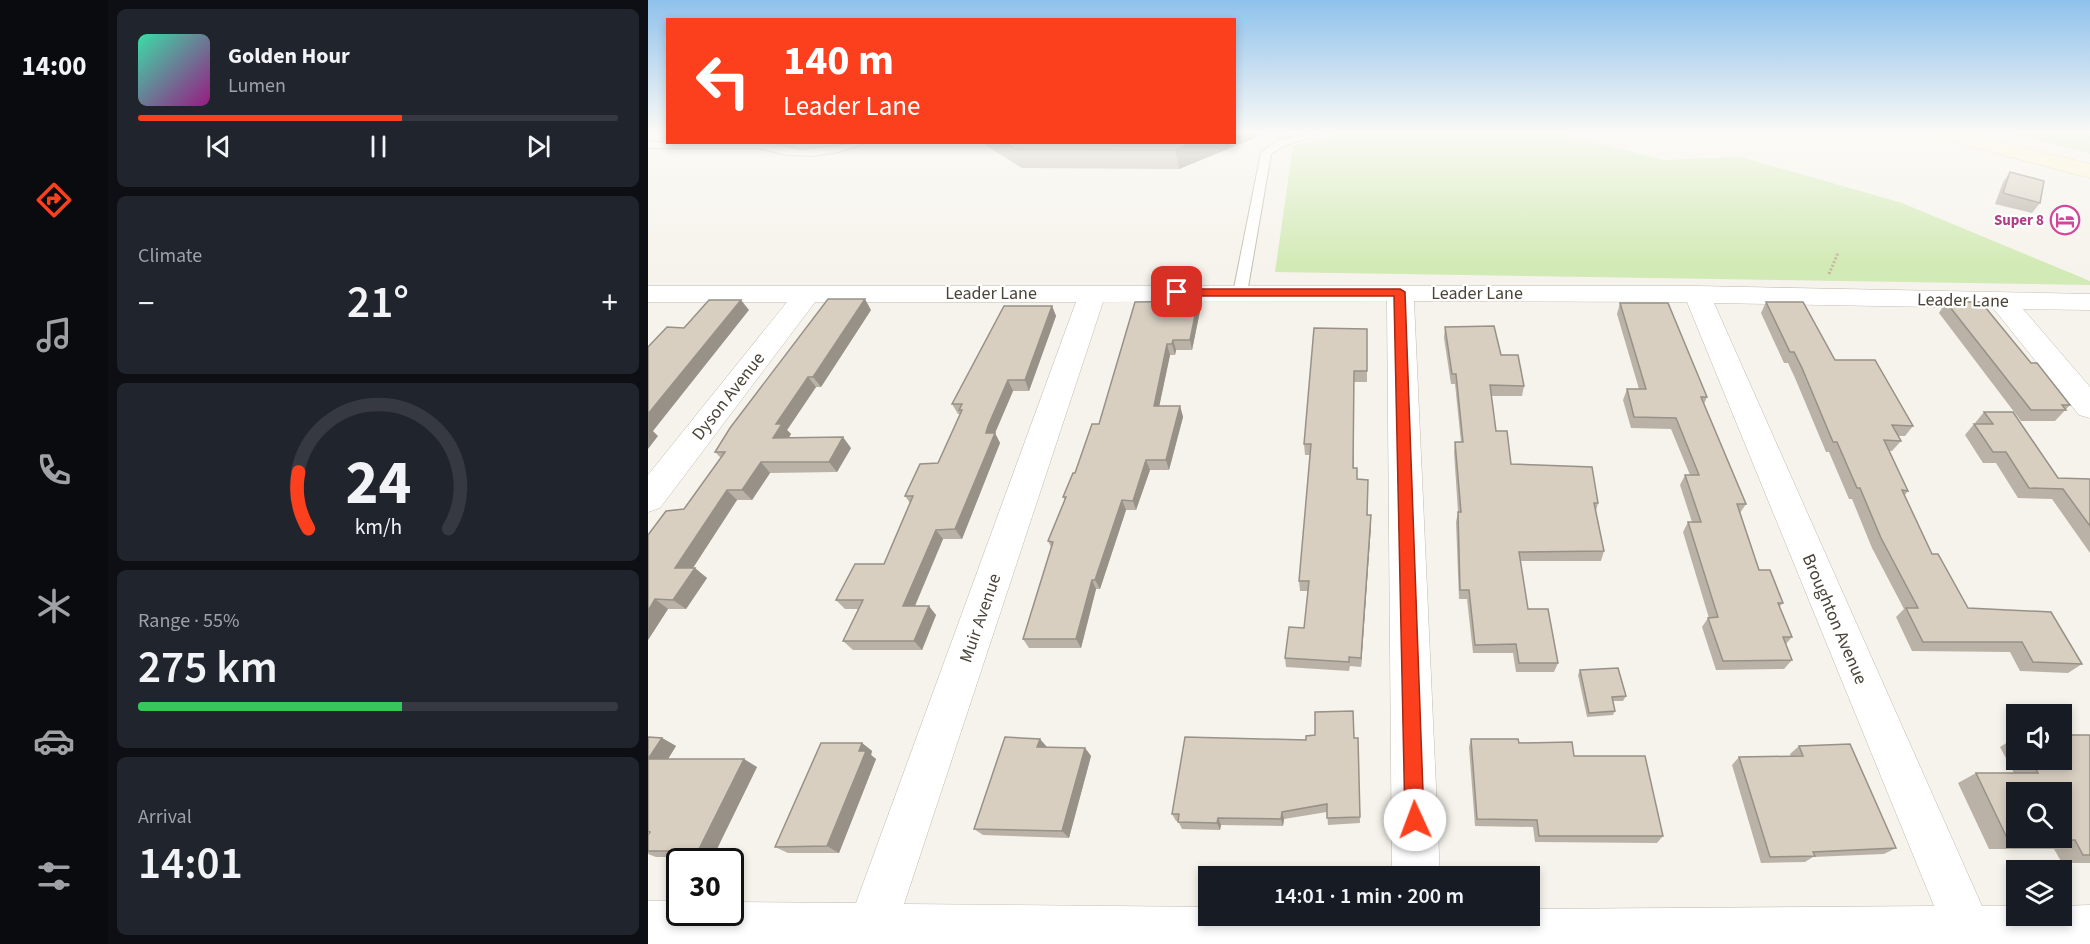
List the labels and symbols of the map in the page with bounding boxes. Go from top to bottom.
hotel icon: Super 8 [2049,204,2081,236]
place label: Super 8 [1994,210,2044,231]
pin [1151,266,1202,317]
street label: Leader Lane [945,281,1037,306]
street label: Leader Lane [1431,281,1523,306]
street label: Leader Lane [1917,287,2009,314]
street label: Dyson Avenue [686,347,771,446]
street label: Broughton Avenue [1796,550,1873,688]
street label: Muir Avenue [954,570,1007,666]
position arrow [1383,788,1447,852]
speed limit sign: 30 [666,848,744,926]

